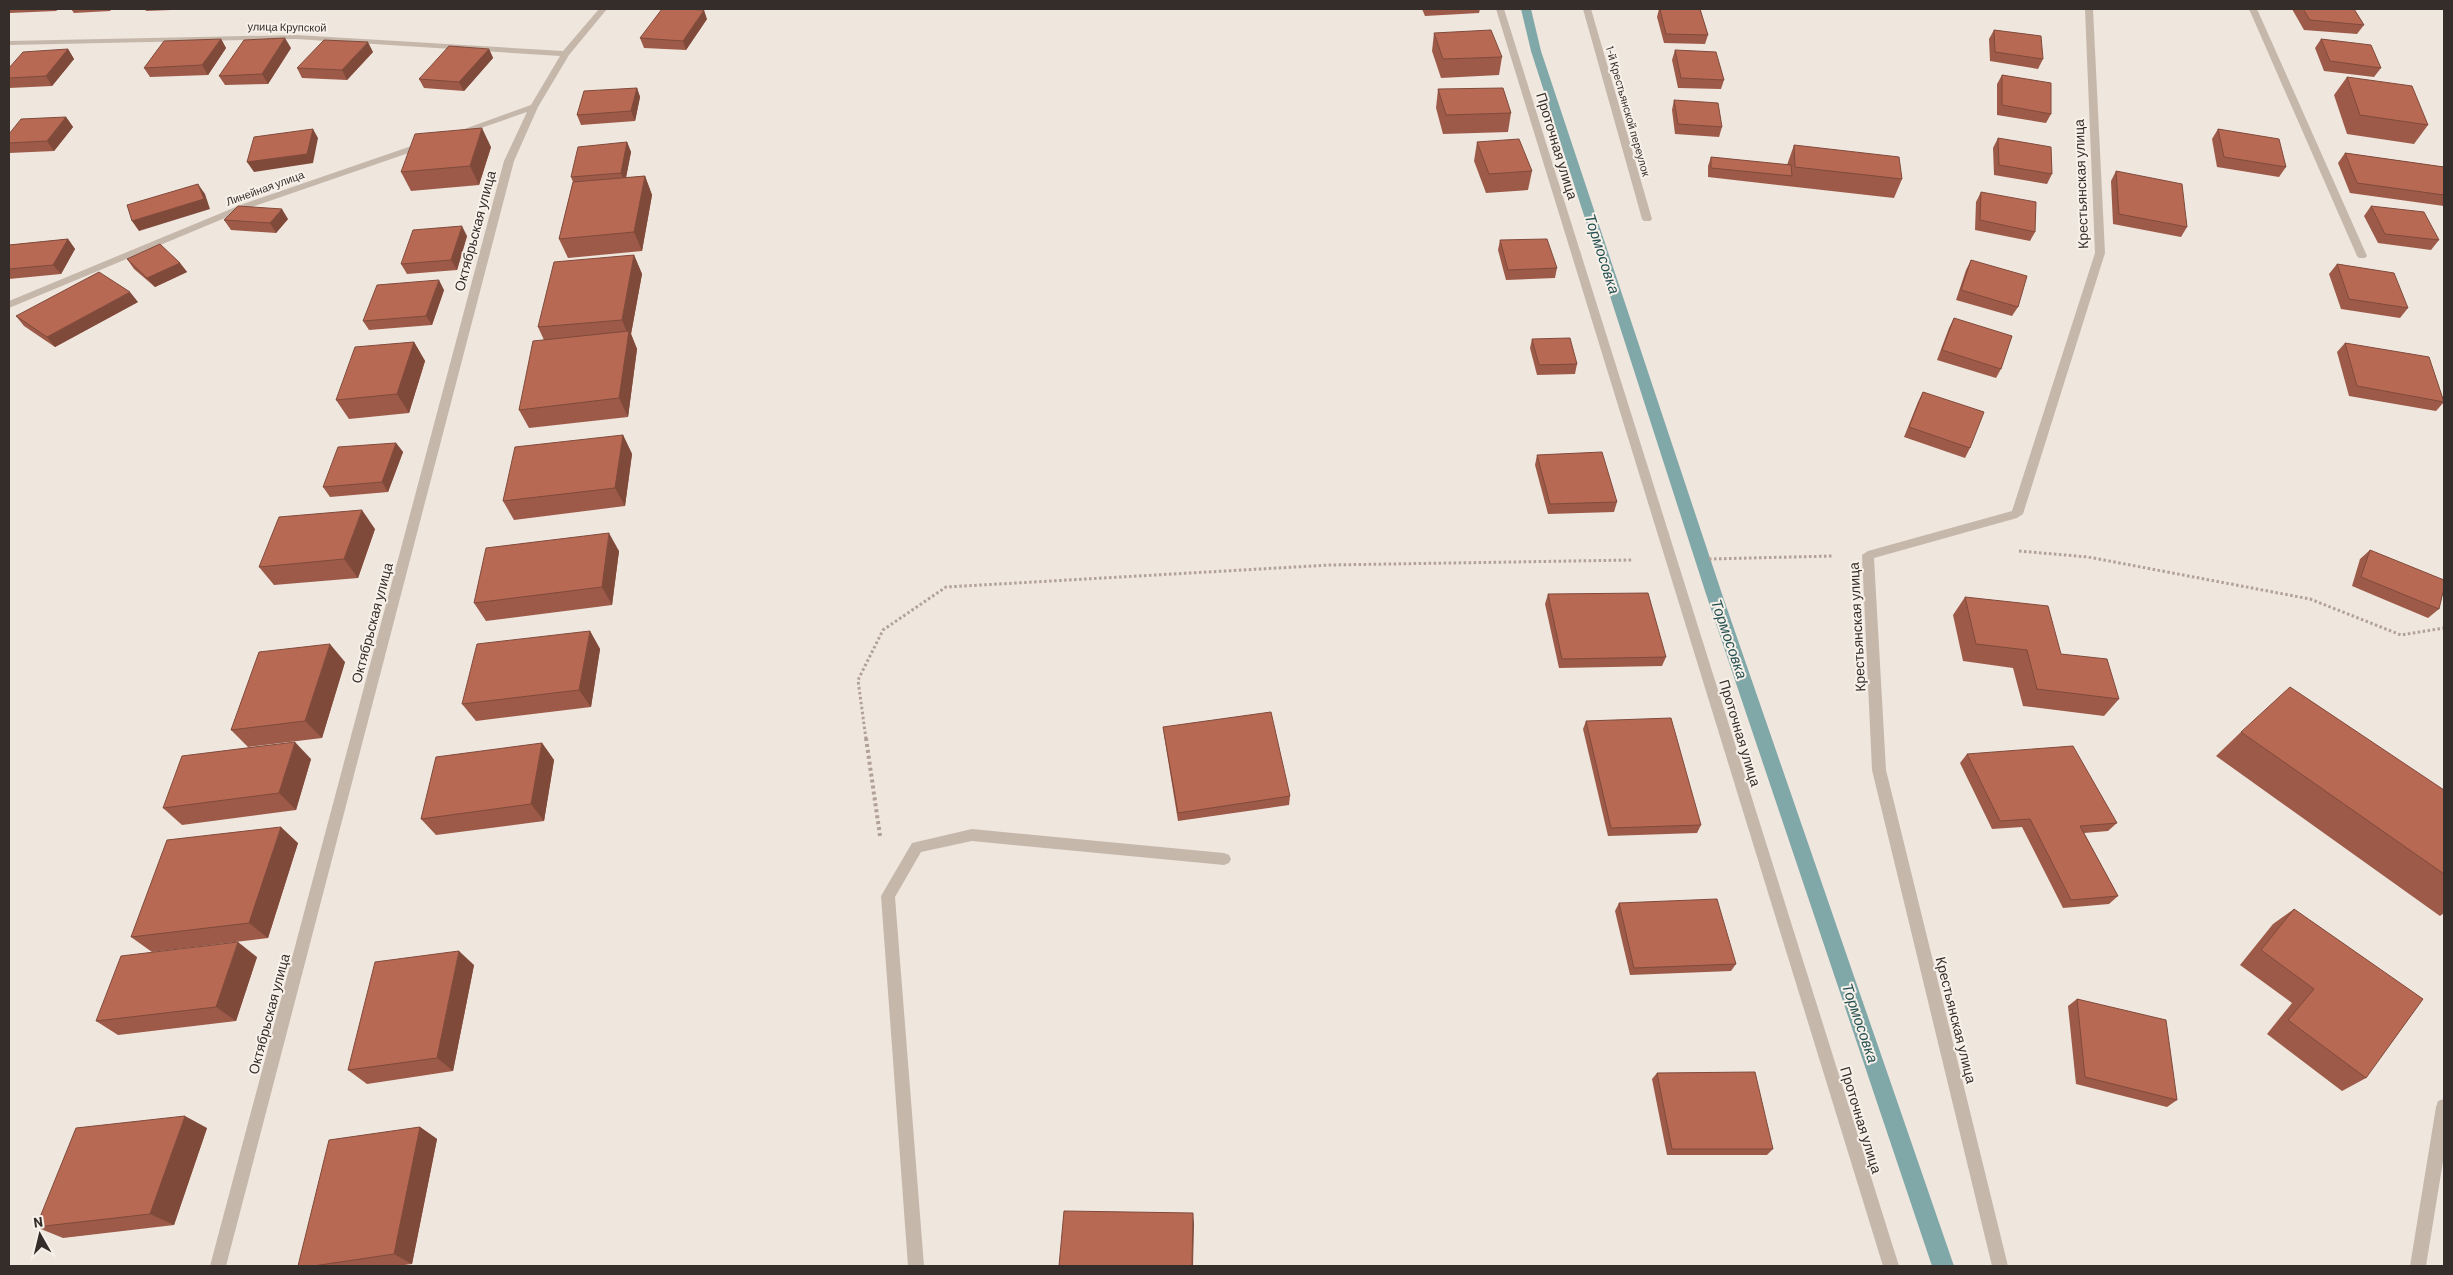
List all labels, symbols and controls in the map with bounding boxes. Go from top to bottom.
street label: улица Крупской [247,19,327,34]
street label: 1-й Крестьянской переулок [1604,44,1653,178]
street label: Проточная улица [1533,90,1582,201]
street label: Крестьянская улица [2070,119,2091,249]
street label: Линейная улица [224,167,307,208]
street label: Октябрьская улица [450,168,499,293]
water label: Тормосовка [1582,211,1624,296]
street label: Октябрьская улица [347,560,396,685]
street label: Крестьянская улица [1845,562,1868,692]
water label: Тормосовка [1708,597,1752,681]
street label: Проточная улица [1716,677,1765,788]
street label: Октябрьская улица [244,951,293,1076]
street label: Крестьянская улица [1933,955,1980,1085]
water label: Тормосовка [1839,981,1883,1065]
street label: Проточная улица [1837,1064,1886,1175]
north arrow [15,1210,65,1260]
text: N [32,1213,44,1231]

